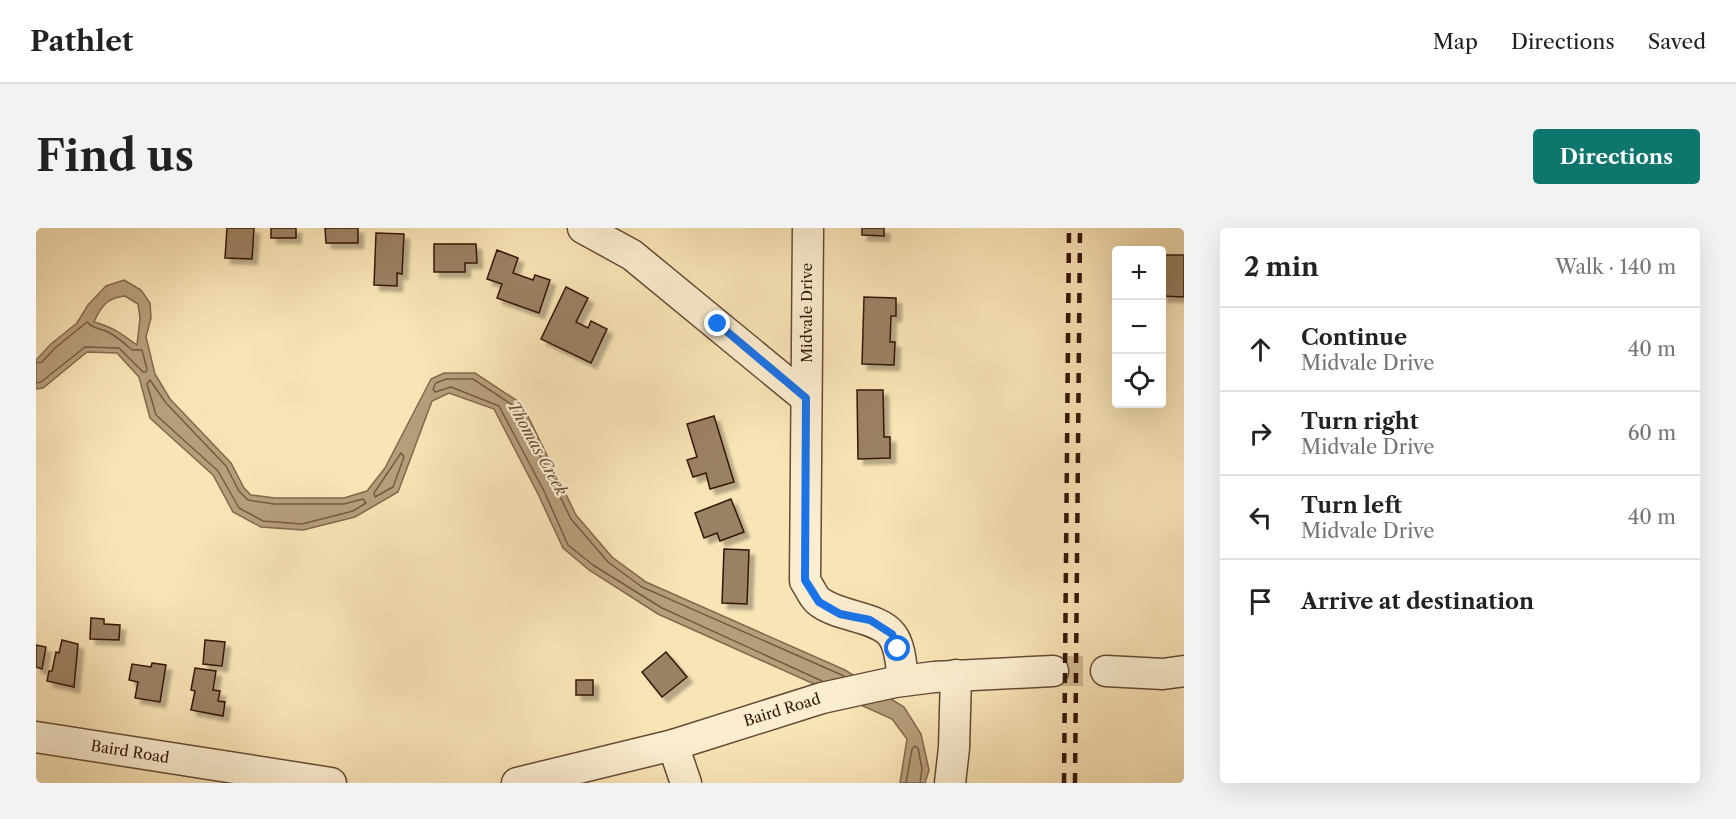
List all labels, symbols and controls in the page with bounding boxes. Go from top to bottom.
text: Pathlet [30,24,133,58]
text: Map [1433,29,1478,54]
text: Directions [1511,29,1615,54]
text: Saved [1648,29,1706,54]
button: Directions [1533,129,1700,184]
text: Find us [36,130,194,182]
map controls [1112,246,1166,408]
button: + [1112,246,1166,300]
text: 2 min [1244,251,1319,283]
text: Walk · 140 m [1555,255,1676,279]
street label: Midvale Drive [797,263,816,363]
button: − [1112,300,1166,354]
route end [704,310,730,336]
text: Continue [1301,324,1407,351]
icon: ahead [1244,333,1277,366]
text: 40 m [1628,337,1676,361]
text: Midvale Drive [1301,351,1435,375]
button: locate [1112,354,1166,408]
water label: Thomas Creek [504,397,572,499]
text: Turn right [1301,408,1419,435]
icon: right [1244,417,1277,450]
text: 60 m [1628,421,1676,445]
text: Midvale Drive [1301,435,1435,459]
text: Turn left [1301,492,1402,519]
icon: left [1244,501,1277,534]
text: 40 m [1628,505,1676,529]
text: Midvale Drive [1301,519,1435,543]
icon: arrive [1244,585,1277,618]
text: Arrive at destination [1301,588,1534,615]
route start [884,635,910,661]
street label: Baird Road [741,689,823,730]
street label: Baird Road [89,736,171,767]

